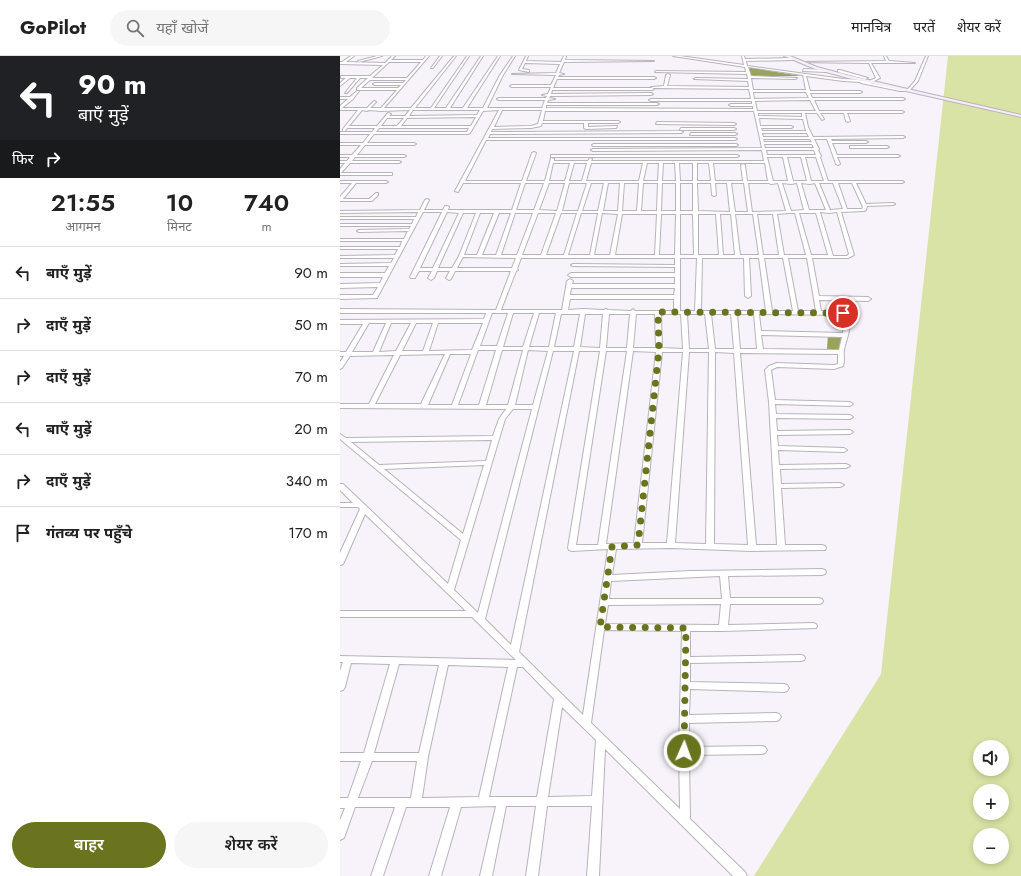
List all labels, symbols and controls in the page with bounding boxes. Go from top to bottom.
search box [110,10,390,46]
text: GoPilot [20,14,86,41]
icon: search [124,17,146,39]
text: यहाँ खोजें [156,17,208,39]
text: मानचित्र [851,17,891,37]
text: परतें [913,17,935,37]
text: शेयर करें [957,17,1001,37]
text: 90 m [78,64,147,105]
icon: left [12,72,64,124]
text: बाएँ मुड़ें [78,102,129,128]
text: फिर [12,148,34,170]
icon: right [42,148,64,170]
text: 21:55 [51,185,115,220]
text: 10 [166,185,193,220]
text: 740 [244,185,289,220]
text: आगमन [65,217,101,236]
text: मिनट [167,217,192,236]
text: m [261,217,272,236]
icon: left [12,262,34,284]
text: बाएँ मुड़ें [46,262,92,284]
text: 90 m [294,262,328,284]
pin [826,296,860,330]
icon: arrive [832,302,854,324]
icon: right [12,314,34,336]
text: दाएँ मुड़ें [46,314,91,336]
text: 50 m [294,314,328,336]
icon: right [12,366,34,388]
text: दाएँ मुड़ें [46,366,91,388]
text: 70 m [295,366,328,388]
icon: left [12,418,34,440]
text: बाएँ मुड़ें [46,418,92,440]
text: 20 m [294,418,328,440]
icon: right [12,470,34,492]
text: दाएँ मुड़ें [46,470,91,492]
text: 340 m [286,470,328,492]
icon: arrive [12,522,34,544]
text: गंतव्य पर पहुँचे [46,522,132,544]
text: 170 m [288,522,328,544]
position arrow [663,730,705,772]
map controls [973,740,1009,864]
button: sound [973,740,1009,776]
button: + [973,784,1009,820]
button: बाहर [12,822,166,868]
button: शेयर करें [174,822,328,868]
button: − [973,828,1009,864]

